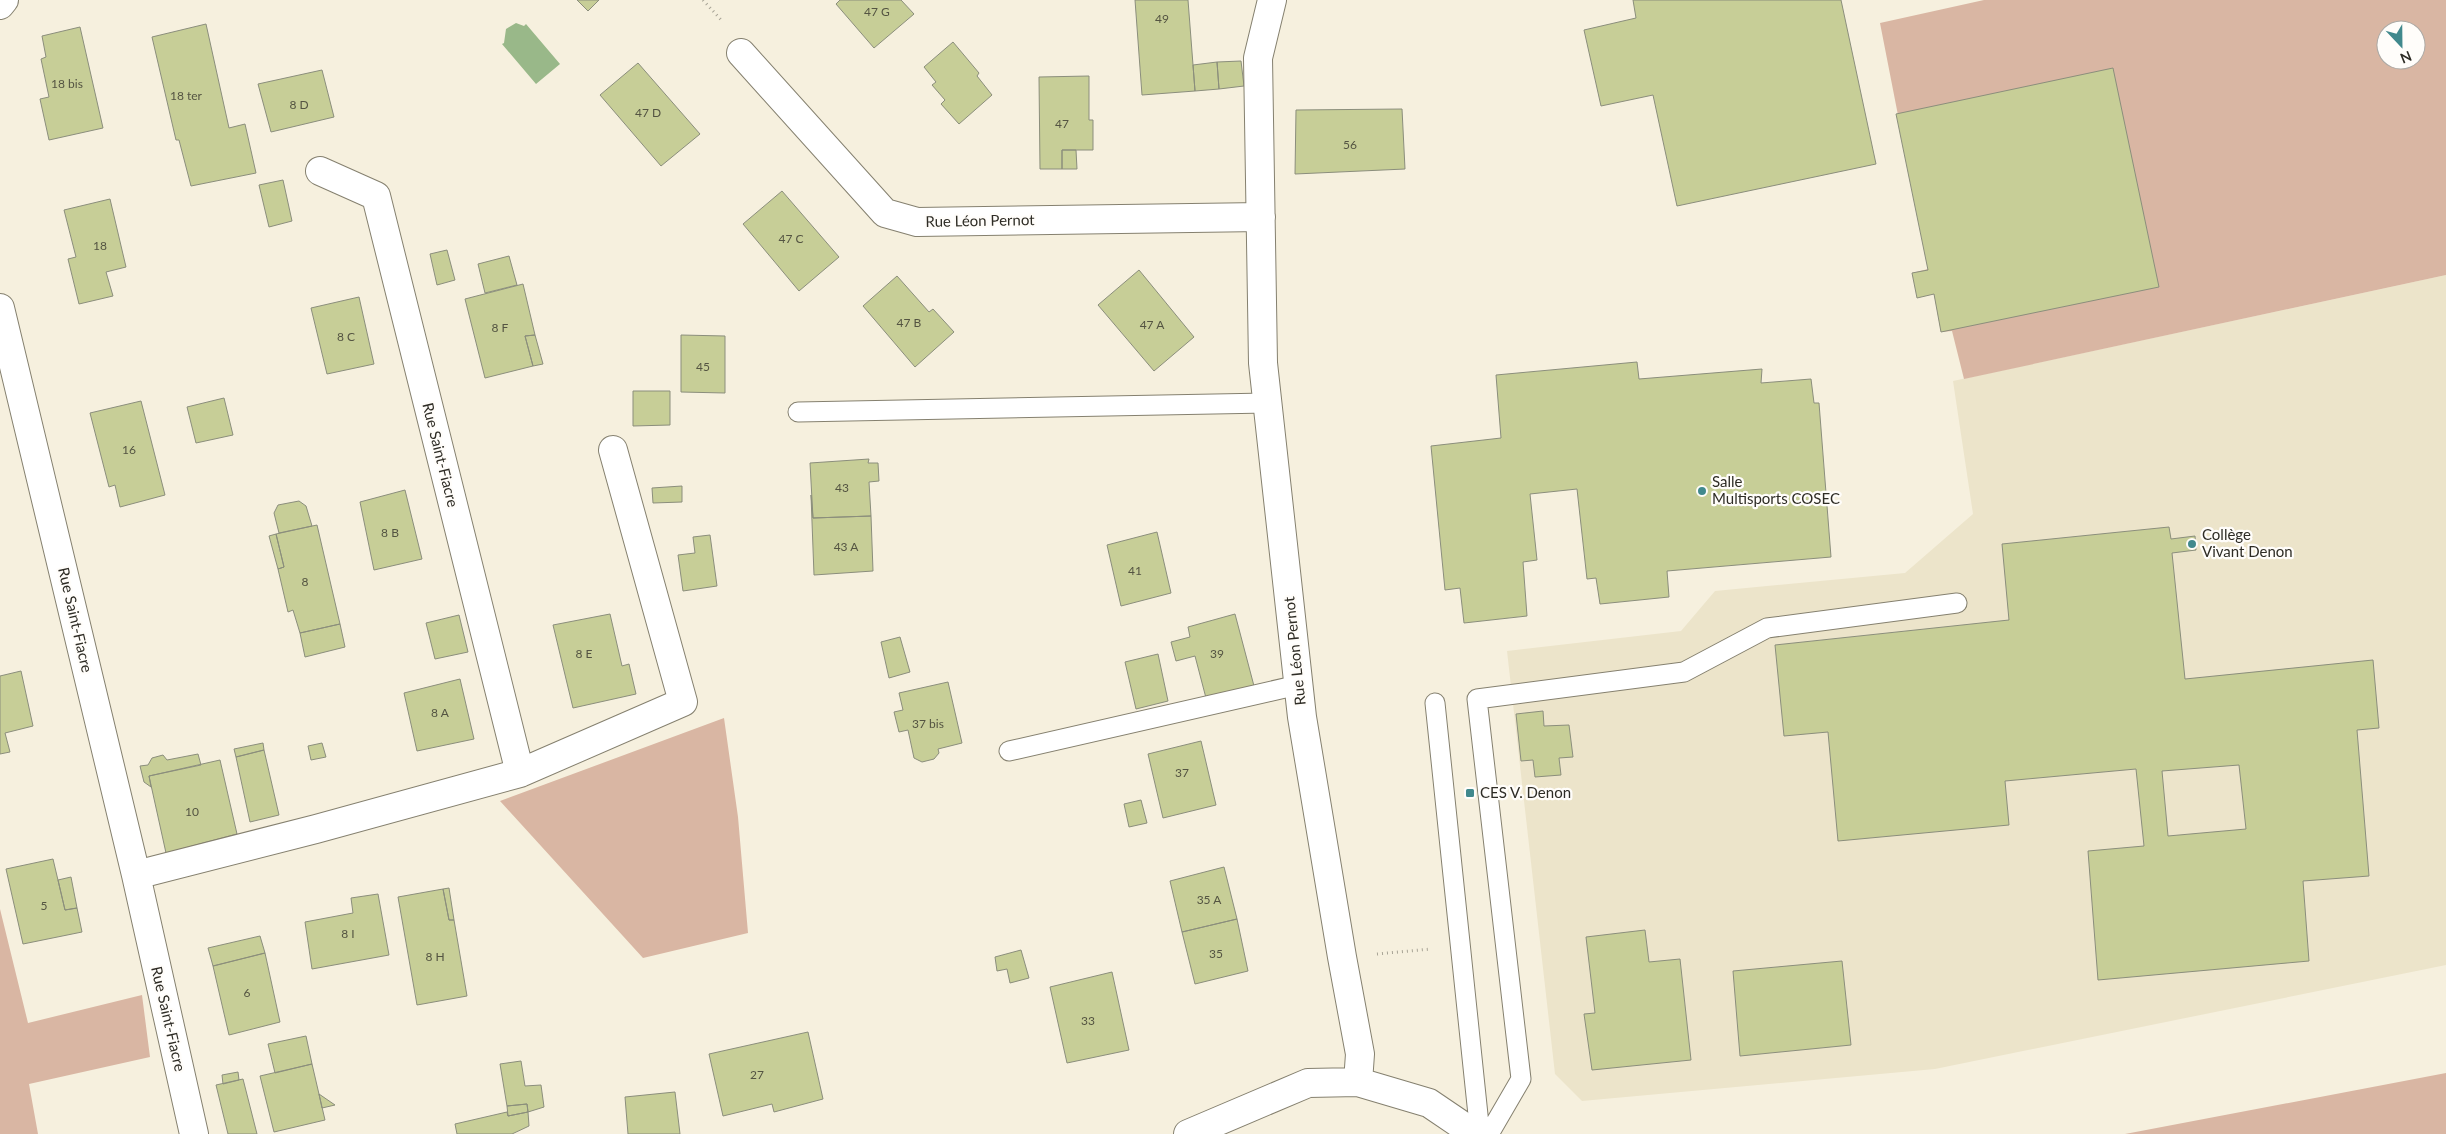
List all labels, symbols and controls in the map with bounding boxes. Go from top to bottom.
house number: 47 G [864,4,890,19]
house number: 49 [1155,11,1169,26]
north arrow [2376,20,2426,70]
text: N [2398,48,2414,67]
house number: 18 bis [51,76,83,91]
house number: 18 ter [170,88,203,103]
house number: 8 D [289,97,309,112]
house number: 47 D [635,105,661,120]
house number: 47 [1055,116,1069,131]
house number: 56 [1343,137,1357,152]
street label: Rue Léon Pernot [925,210,1035,230]
house number: 47 C [778,231,804,246]
house number: 18 [93,238,107,253]
house number: 47 B [897,315,922,330]
house number: 47 A [1140,317,1165,332]
house number: 8 F [492,320,509,335]
house number: 8 C [337,329,355,344]
house number: 45 [696,359,710,374]
street label: Rue Saint-Fiacre [419,401,463,509]
house number: 16 [122,442,136,457]
place label: Salle Multisports COSEC [1712,472,1840,507]
house number: 43 [835,480,849,495]
marker: Salle Multisports COSEC [1696,485,1708,497]
house number: 8 B [381,525,399,540]
place label: Collège Vivant Denon [2202,525,2293,560]
marker: Collège Vivant Denon [2186,538,2198,550]
house number: 43 A [834,539,859,554]
house number: 41 [1128,563,1142,578]
street label: Rue Saint-Fiacre [55,565,97,674]
house number: 8 [302,574,309,589]
street label: Rue Léon Pernot [1279,595,1309,706]
house number: 8 E [576,646,593,661]
house number: 39 [1210,646,1224,661]
house number: 8 A [431,705,450,720]
house number: 37 bis [912,716,944,731]
house number: 37 [1175,765,1189,780]
place label: CES V. Denon [1480,783,1571,801]
marker: CES V. Denon [1464,787,1476,799]
house number: 10 [185,804,199,819]
house number: 35 A [1197,892,1222,907]
house number: 5 [41,898,48,913]
house number: 8 I [341,926,355,941]
house number: 35 [1209,946,1223,961]
house number: 8 H [425,949,445,964]
street label: Rue Saint-Fiacre [148,964,190,1073]
house number: 6 [244,985,251,1000]
house number: 33 [1081,1013,1095,1028]
house number: 27 [750,1067,764,1082]

